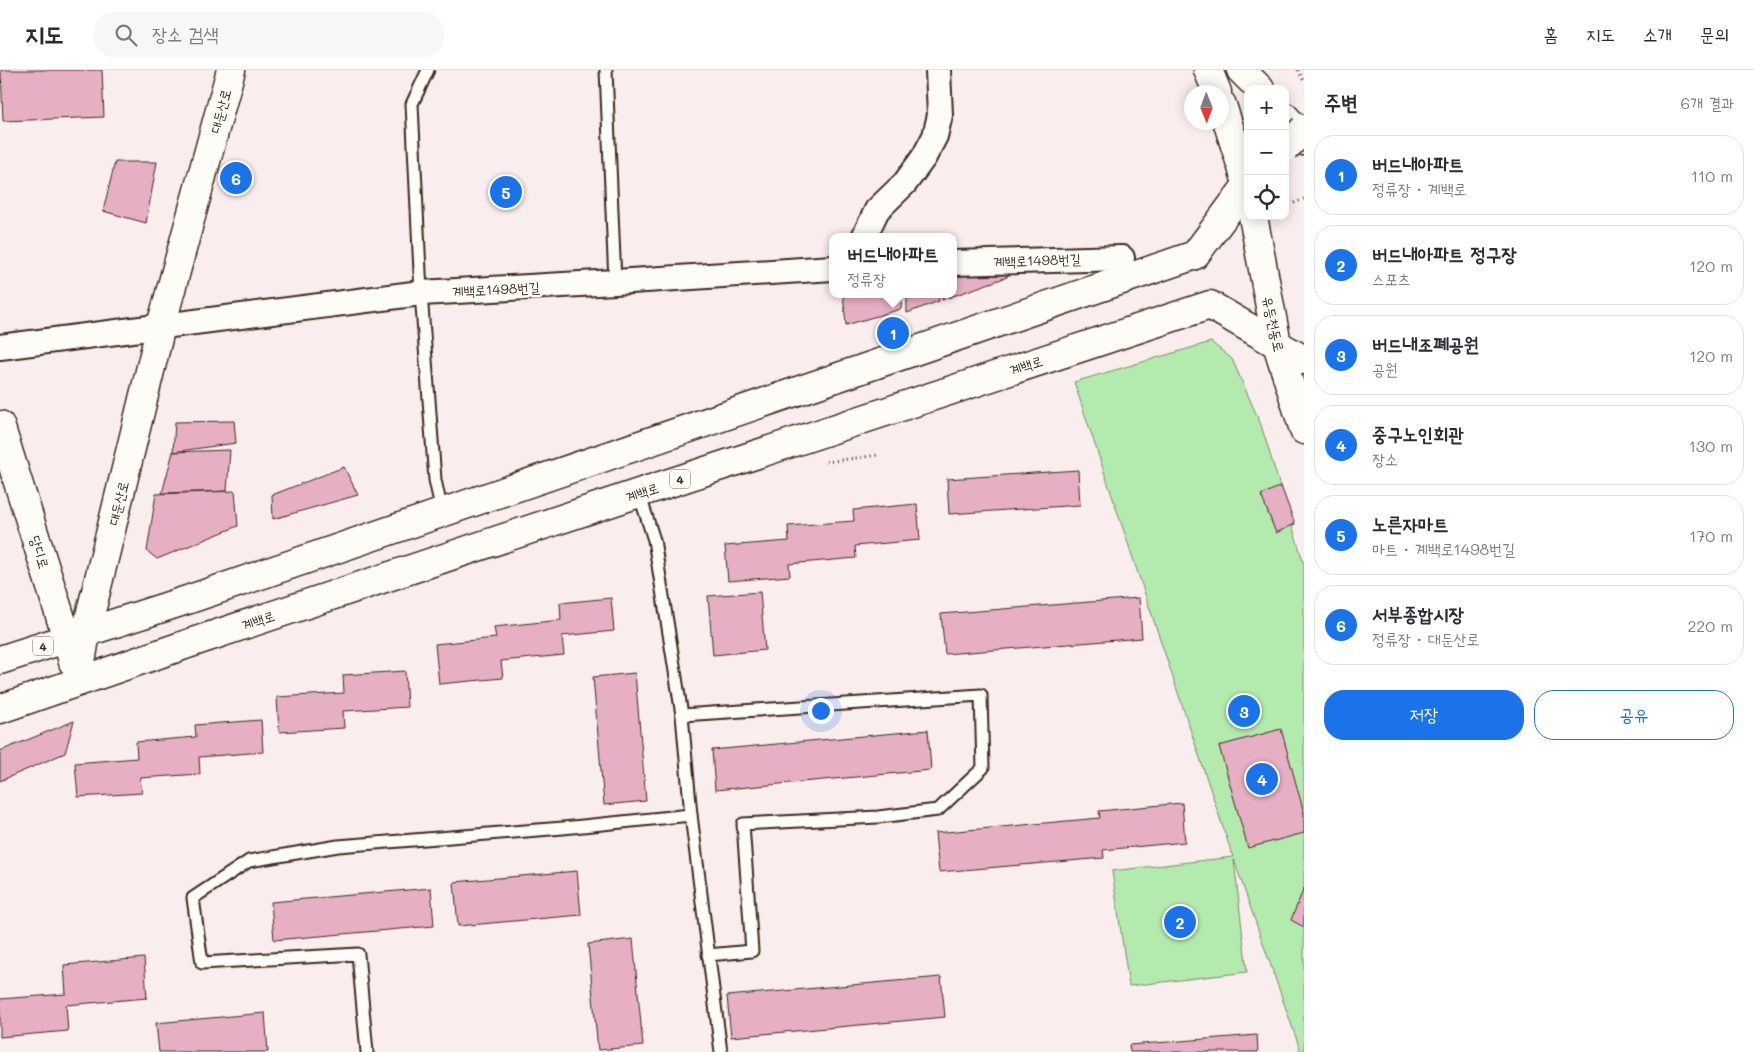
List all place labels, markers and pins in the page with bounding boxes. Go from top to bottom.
pin: 6 [220,159,252,197]
pin: 5 [490,173,522,211]
pin: 1 [877,314,909,352]
pin: 3 [1228,692,1260,730]
pin: 4 [1246,760,1278,798]
pin: 2 [1164,903,1196,941]

